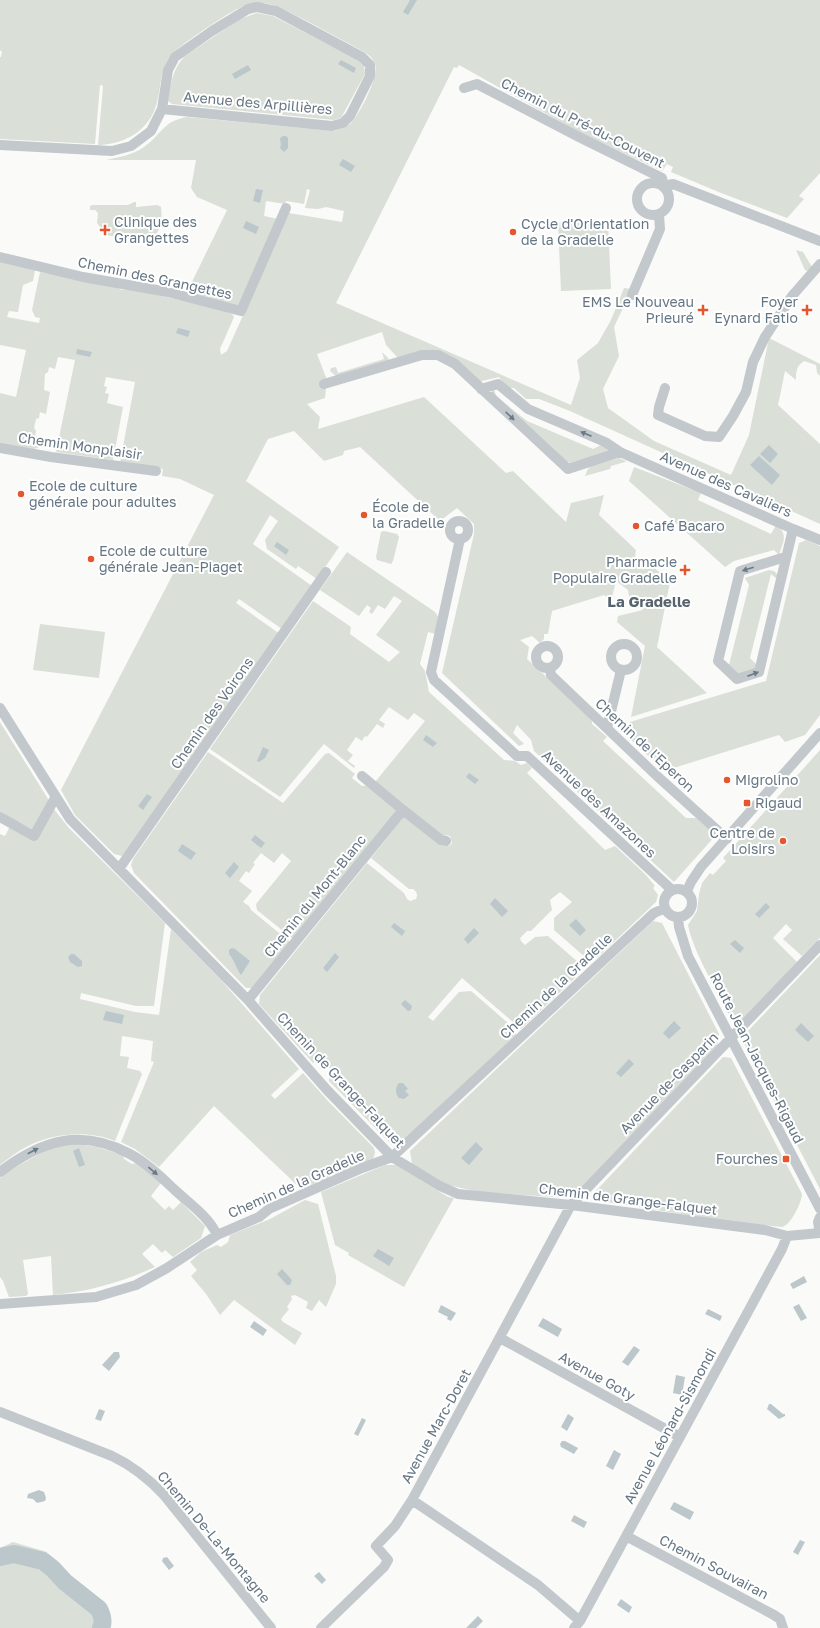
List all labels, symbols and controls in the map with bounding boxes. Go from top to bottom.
street label: Chemin du Pré-du-Couvent [498,74,668,171]
street label: Avenue des Arpillières [183,88,333,117]
place label: Clinique des Grangettes [114,213,197,246]
place label: Cycle d'Orientation de la Gradelle [521,215,649,248]
marker: Clinique des Grangettes [99,224,111,236]
marker: Cycle d'Orientation de la Gradelle [508,227,518,237]
street label: Chemin des Grangettes [76,253,234,302]
place label: EMS Le Nouveau Prieuré [582,293,694,326]
place label: Foyer Eynard Fatio [714,293,799,326]
marker: EMS Le Nouveau Prieuré [697,304,709,316]
marker: Foyer Eynard Fatio [801,304,813,316]
one-way arrow [505,411,515,420]
street label: Chemin Monplaisir [17,428,144,463]
one-way arrow [580,431,591,437]
street label: Avenue des Cavaliers [658,447,795,520]
place label: Ecole de culture générale pour adultes [29,477,176,510]
marker: Ecole de culture générale pour adultes [16,489,26,499]
place label: École de la Gradelle [372,498,445,531]
marker: École de la Gradelle [359,510,369,520]
place label: Café Bacaro [644,517,725,534]
marker: Café Bacaro [631,521,641,531]
place label: Ecole de culture générale Jean-Piaget [99,542,243,575]
place label: Pharmacie Populaire Gradelle [553,553,677,586]
marker: Ecole de culture générale Jean-Piaget [86,554,96,564]
marker: Pharmacie Populaire Gradelle [680,565,690,575]
one-way arrow [742,566,754,572]
district label: La Gradelle [607,592,691,610]
street label: Chemin des Voirons [167,654,257,772]
one-way arrow [747,670,759,676]
street label: Chemin de l'Eperon [592,694,698,795]
street label: Avenue des Amazones [539,746,660,861]
place label: Migrolino [735,771,798,788]
marker: Migrolino [722,775,732,785]
place label: Rigaud [755,794,802,811]
marker: Rigaud [742,798,752,808]
place label: Centre de Loisirs [710,824,775,857]
street label: Chemin du Mont-Blanc [260,831,369,960]
marker: Centre de Loisirs [778,836,788,846]
street label: Chemin de la Gradelle [496,929,615,1042]
street label: Route Jean-Jacques-Rigaud [707,970,808,1146]
street label: Chemin de Grange-Falquet [274,1008,409,1151]
street label: Avenue de-Gasparin [616,1028,721,1137]
street label: Chemin de la Gradelle [225,1146,367,1221]
one-way arrow [27,1148,38,1154]
place label: Fourches [716,1150,778,1167]
marker: Fourches [781,1154,791,1164]
one-way arrow [147,1166,158,1175]
street label: Chemin de Grange-Falquet [538,1179,718,1218]
street label: Avenue Léonard-Sismondi [620,1345,719,1506]
street label: Avenue Goty [556,1348,639,1404]
street label: Avenue Marc-Doret [397,1365,474,1486]
street label: Chemin De-La-Montagne [154,1467,275,1606]
street label: Chemin Souvairan [657,1531,772,1603]

